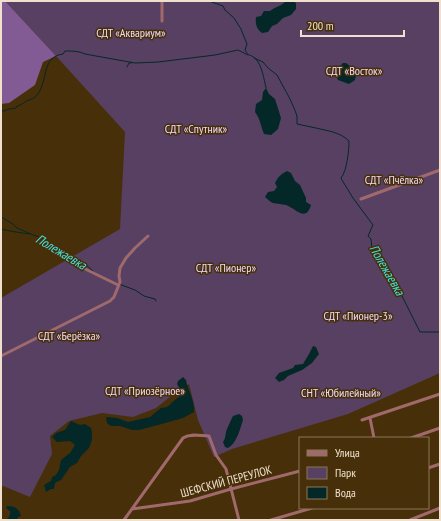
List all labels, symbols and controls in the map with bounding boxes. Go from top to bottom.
scale bar [301,12,404,38]
text: 200 m [307,18,334,33]
park label: СДТ «Аквариум» [96,25,166,40]
park label: СДТ «Восток» [326,63,383,78]
park label: СДТ «Спутник» [165,121,228,136]
park label: СДТ «Пчёлка» [365,172,424,187]
water label: Полежаевка [33,230,90,274]
water label: Полежаевка [366,241,409,299]
park label: СДТ «Пионер» [196,260,257,275]
park label: СДТ «Пионер-3» [323,308,393,323]
park label: СДТ «Берёзка» [38,328,101,343]
park label: СДТ «Приозёрное» [105,383,185,398]
park label: СНТ «Юбилейный» [301,385,381,400]
legend [299,437,429,509]
text: Улица [335,445,360,460]
street label: ШЕФСКИЙ ПЕРЕУЛОК [179,462,273,500]
text: Парк [335,465,356,480]
text: Вода [335,485,356,500]

